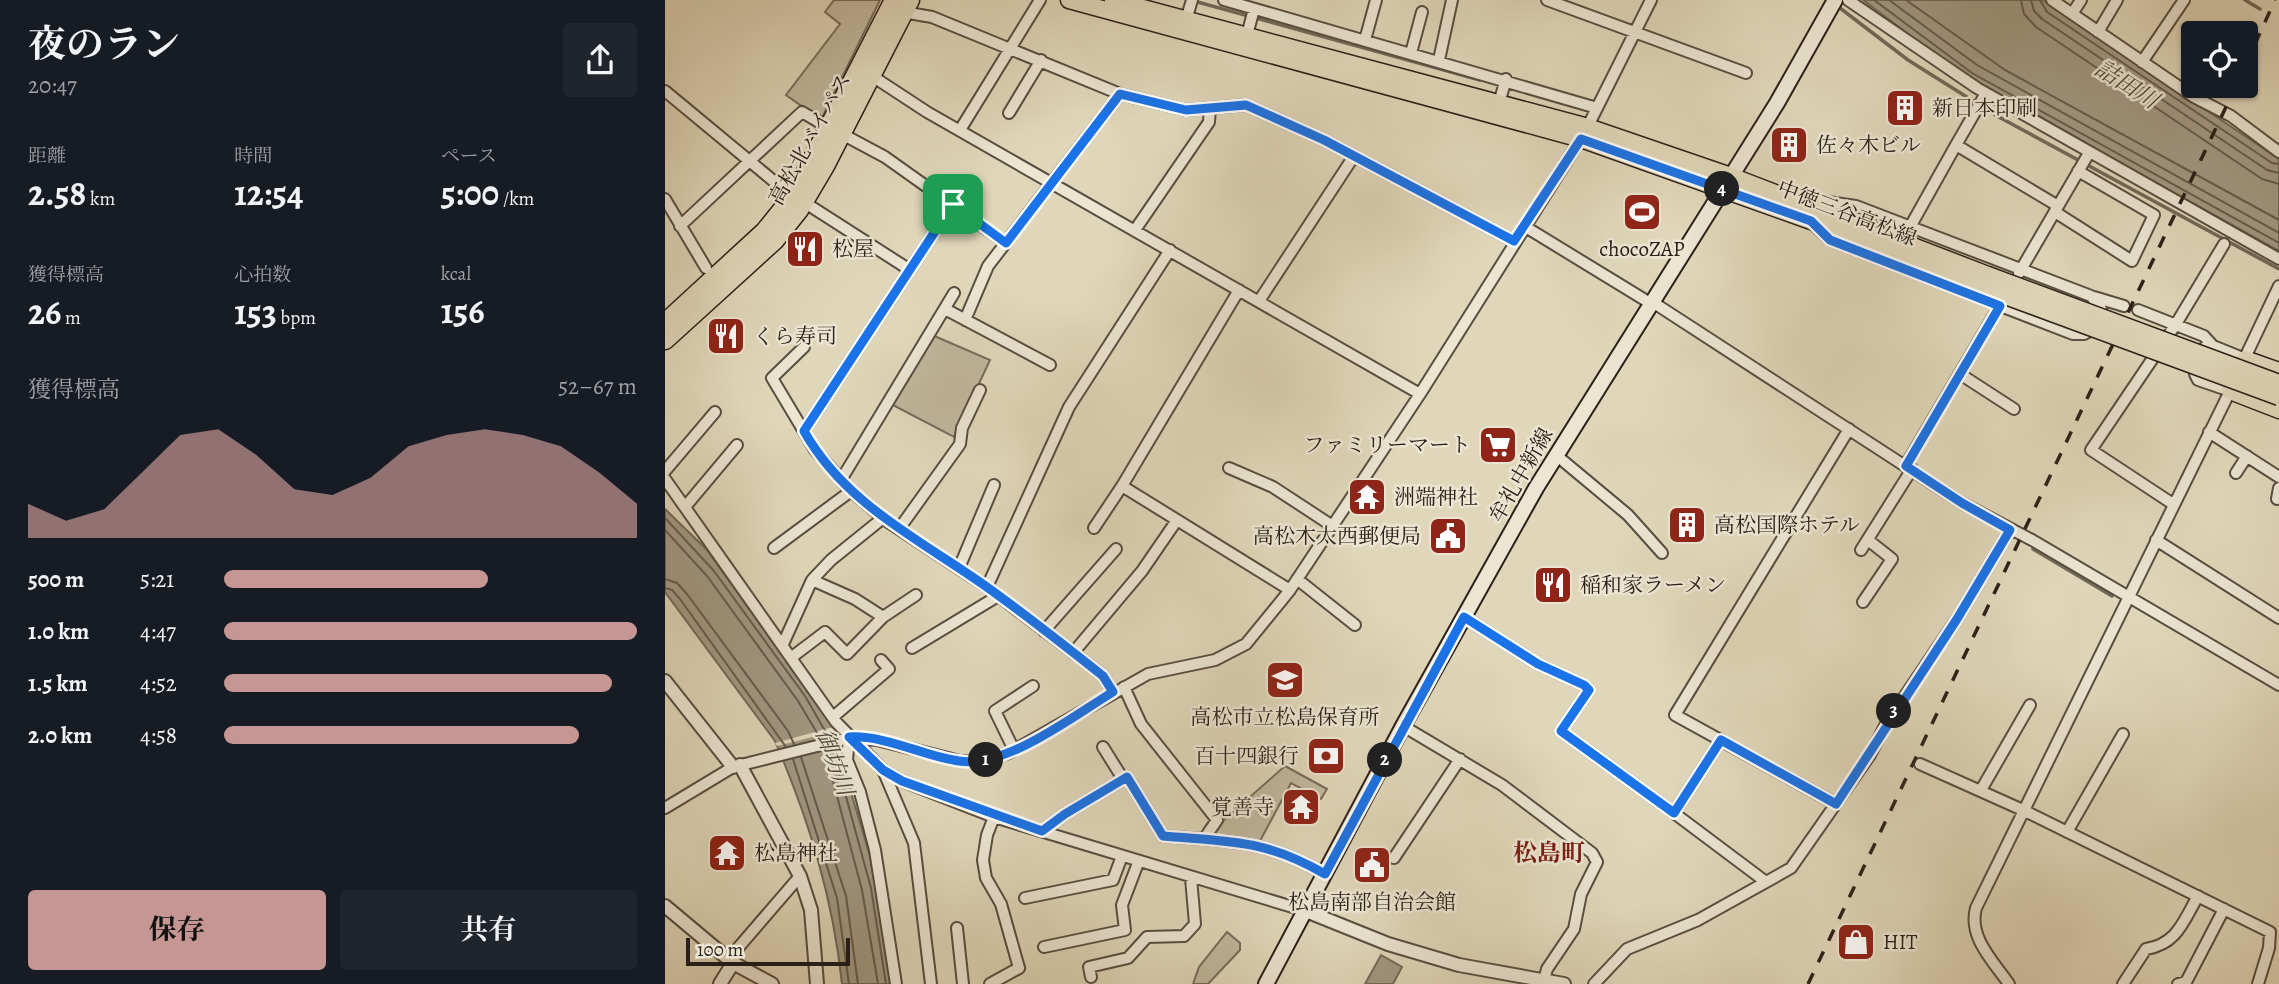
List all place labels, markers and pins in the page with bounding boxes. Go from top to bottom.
building icon: 新日本印刷 [1884,87,1926,129]
place label: 新日本印刷 [1932,94,2037,122]
building icon: 佐々木ビル [1768,124,1810,166]
place label: 佐々木ビル [1816,131,1921,159]
pin: 4 [1705,172,1739,206]
pin [923,174,983,234]
sports icon: chocoZAP [1621,191,1663,233]
restaurant icon: 松屋 [784,228,826,270]
place label: 松屋 [832,235,874,263]
place label: chocoZAP [1599,235,1685,263]
restaurant icon: くら寿司 [705,315,747,357]
place label: くら寿司 [753,322,837,350]
supermarket icon: ファミリーマート [1477,424,1519,466]
place label: ファミリーマート [1303,431,1471,459]
temple icon: 洲端神社 [1346,476,1388,518]
place label: 洲端神社 [1394,483,1478,511]
building icon: 高松国際ホテル [1666,504,1708,546]
place label: 高松国際ホテル [1714,511,1860,539]
public building icon: 高松木太西郵便局 [1427,515,1469,557]
place label: 高松木太西郵便局 [1253,522,1421,550]
restaurant icon: 稲和家ラーメン [1532,564,1574,606]
place label: 稲和家ラーメン [1580,571,1726,599]
school or university icon: 高松市立松島保育所 [1264,659,1306,701]
pin: 3 [1877,694,1911,728]
place label: 高松市立松島保育所 [1191,703,1380,731]
bank icon: 百十四銀行 [1305,735,1347,777]
pin: 1 [969,742,1003,778]
place label: 百十四銀行 [1194,742,1299,770]
pin: 2 [1367,742,1403,778]
temple icon: 覚善寺 [1280,786,1322,828]
place label: 覚善寺 [1211,793,1274,821]
temple icon: 松島神社 [706,832,748,874]
place label: 松島神社 [754,839,838,867]
public building icon: 松島南部自治会館 [1351,844,1393,886]
place label: 松島南部自治会館 [1288,888,1456,916]
shop icon: HIT [1835,921,1877,963]
place label: HIT [1883,928,1918,956]

